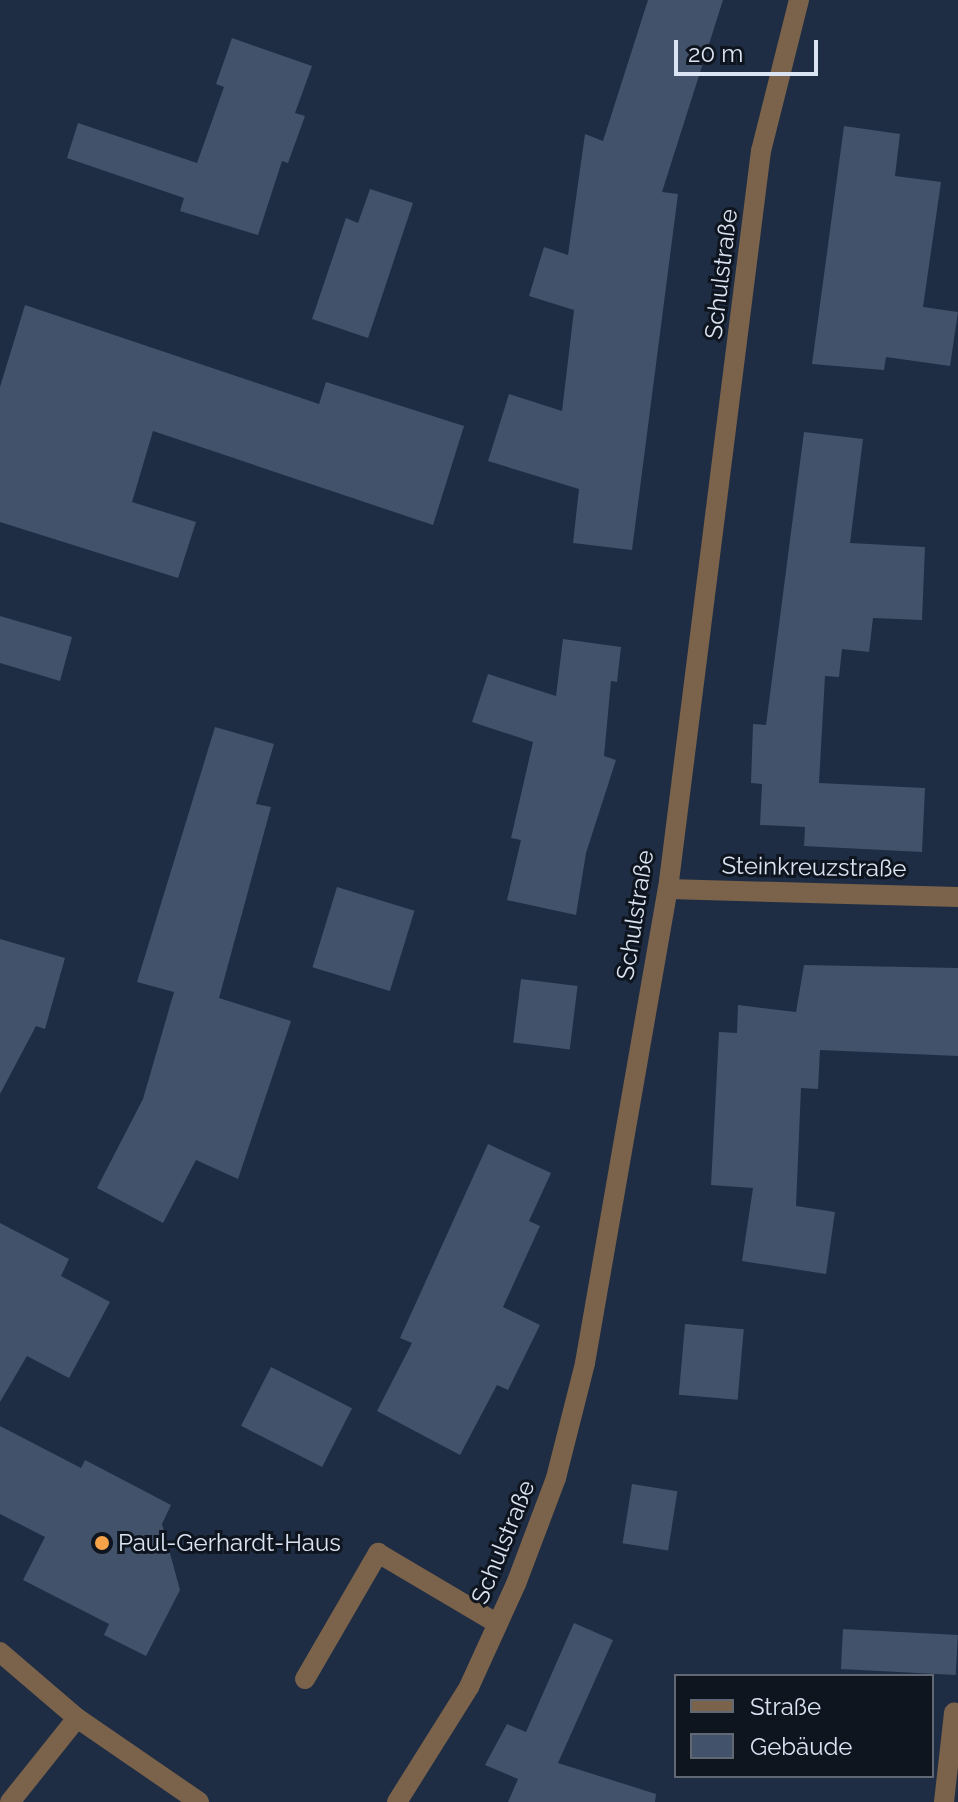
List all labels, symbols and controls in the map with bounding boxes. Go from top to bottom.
scale bar [678,24,822,74]
text: 20 m [688,39,743,68]
street label: Schulstraße [699,207,743,341]
street label: Schulstraße [611,848,659,982]
street label: Steinkreuzstraße [721,851,907,883]
street label: Schulstraße [465,1476,541,1608]
place label: Paul-Gerhardt-Haus [118,1529,341,1557]
marker: Paul-Gerhardt-Haus [93,1534,111,1552]
legend [674,1674,934,1778]
text: Straße [750,1692,821,1721]
text: Gebäude [750,1732,852,1761]

